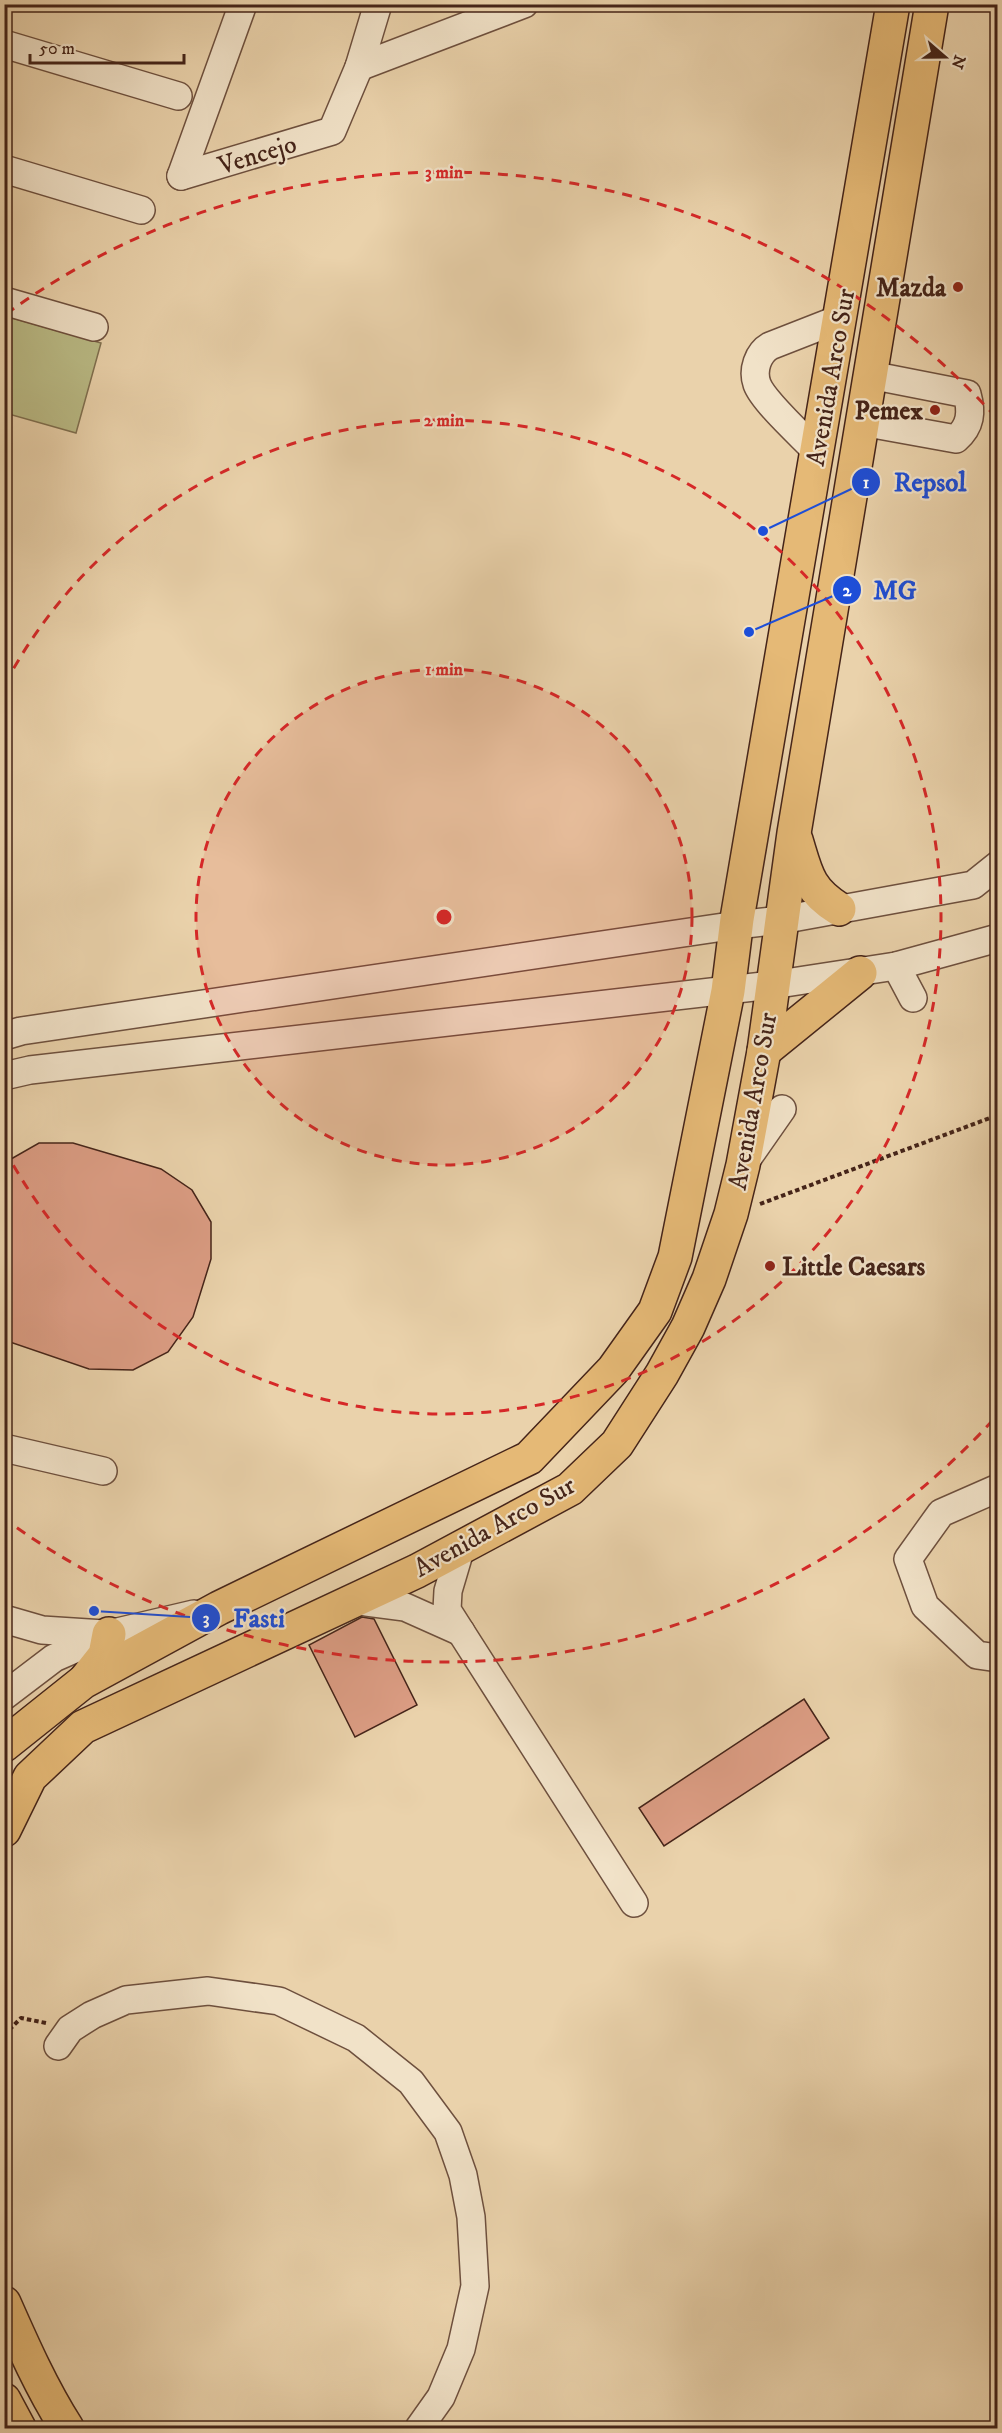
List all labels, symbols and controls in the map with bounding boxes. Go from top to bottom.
scale bar [30,27,184,65]
north arrow [915,27,975,87]
text: 50 m [39,38,75,60]
text: N [947,52,970,71]
street label: Vencejo [213,128,301,183]
text: 3 min [425,162,464,184]
place label: Mazda [876,272,947,305]
marker: Mazda [951,280,965,294]
street label: Avenida Arco Sur [800,286,863,469]
place label: Pemex [855,395,923,428]
marker: Pemex [928,403,942,417]
text: 2 min [424,410,465,432]
callout: Repsol [851,459,978,504]
text: Repsol [894,466,967,500]
text: 1 [863,472,870,494]
callout: MG [832,567,929,612]
text: MG [873,574,917,608]
text: 2 [843,580,853,602]
text: 1 min [425,659,464,681]
centre of rings [434,907,454,927]
street label: Avenida Arco Sur [722,1010,785,1193]
place label: Little Caesars [782,1251,926,1284]
marker: Little Caesars [763,1259,777,1273]
street label: Avenida Arco Sur [408,1469,581,1585]
callout: Fasti [191,1595,297,1640]
text: Fasti [233,1602,285,1636]
text: 3 [203,1608,210,1630]

